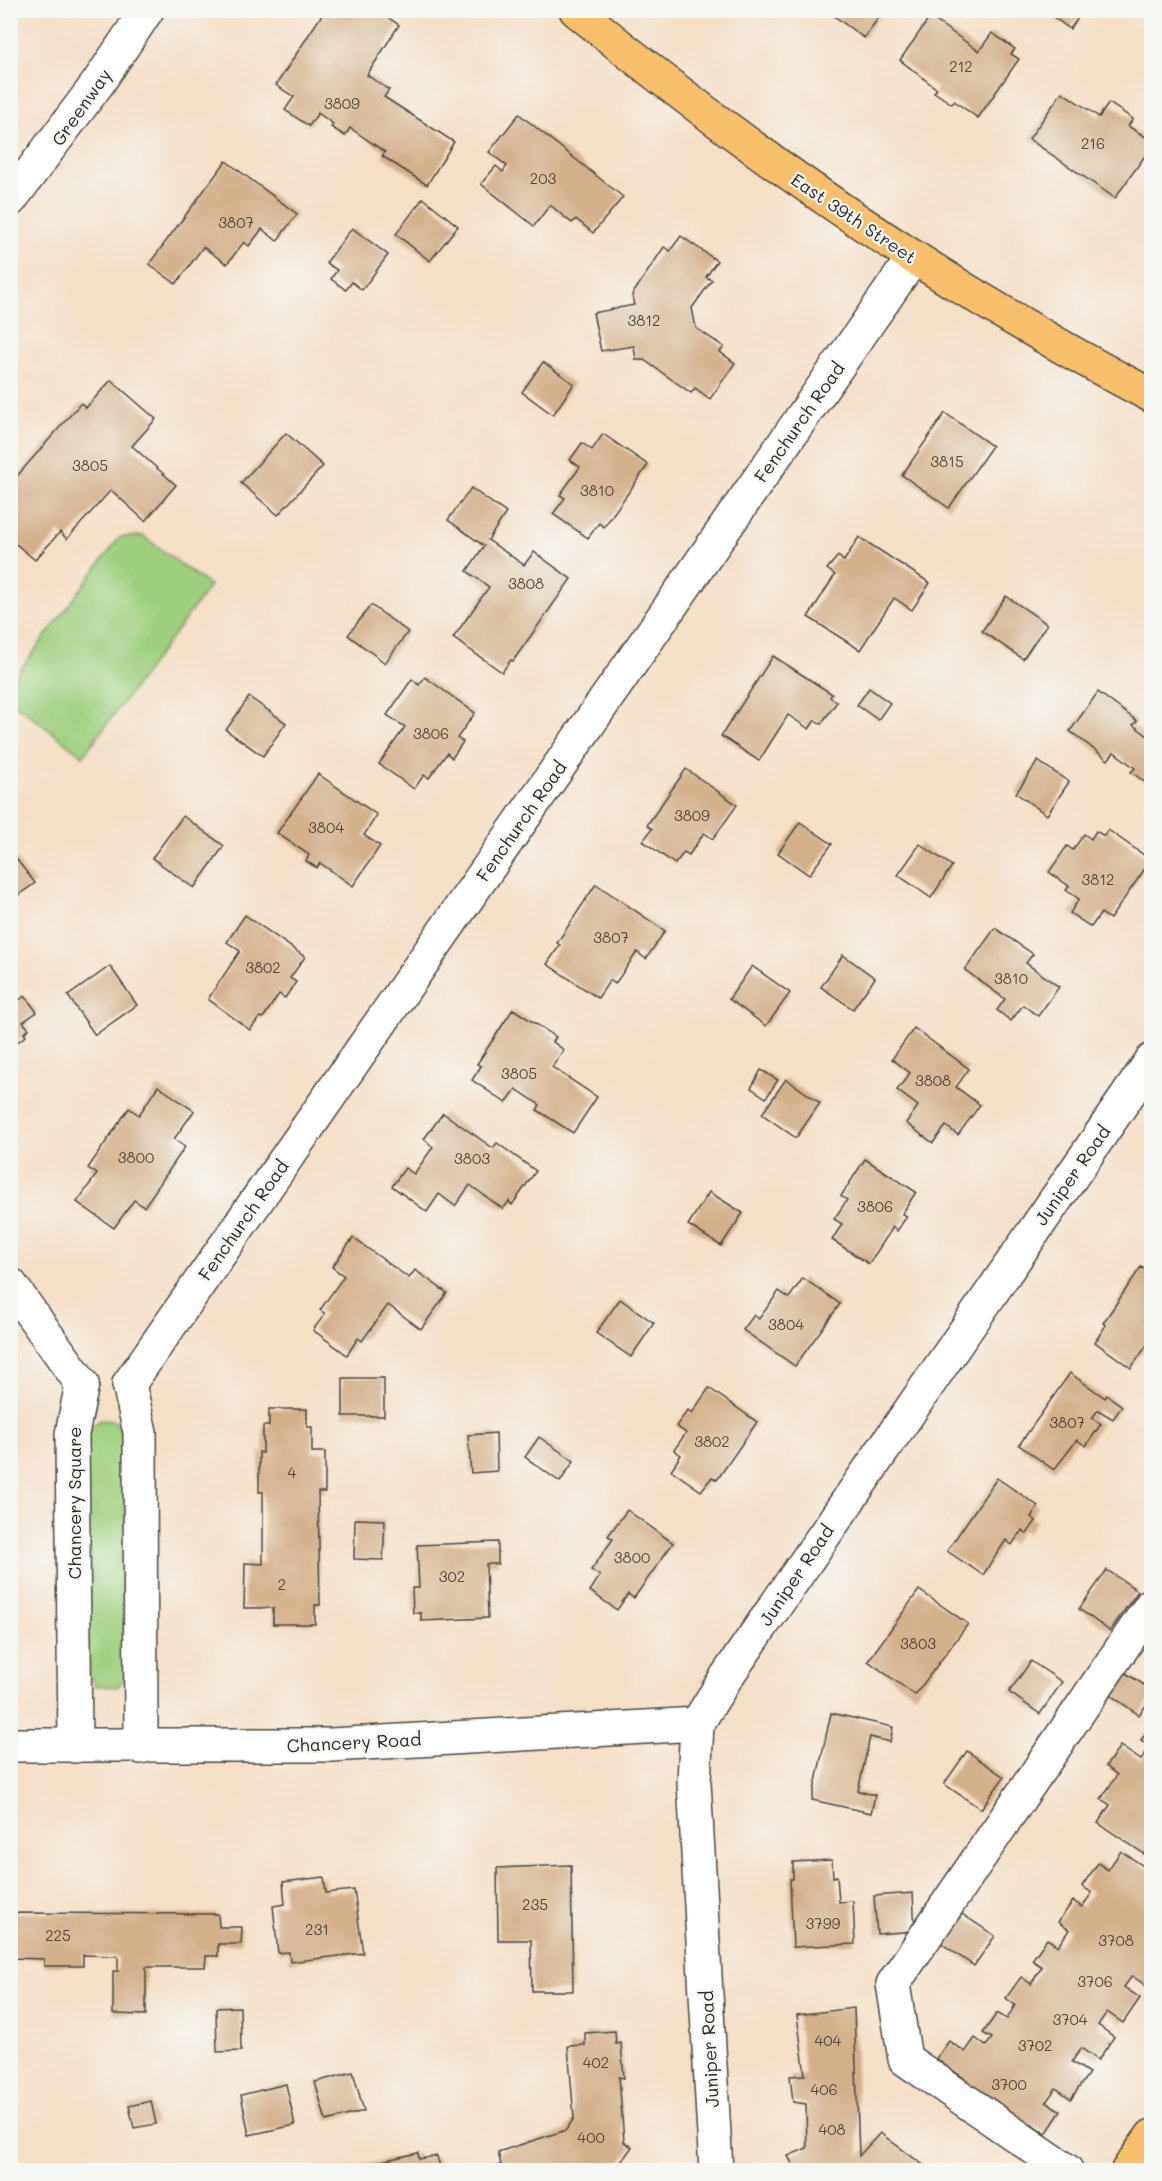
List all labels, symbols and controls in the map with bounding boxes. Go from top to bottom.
house number: 212 [949,56,973,76]
street label: Greenway [46,64,116,150]
house number: 3809 [324,93,360,113]
house number: 216 [1081,133,1105,153]
street label: East 39th Street [787,167,921,269]
house number: 203 [530,168,556,188]
house number: 3807 [218,212,254,232]
house number: 3812 [628,310,660,330]
street label: Fenchurch Road [748,357,850,487]
house number: 3815 [930,451,964,471]
house number: 3805 [72,455,108,475]
house number: 3810 [580,480,614,500]
house number: 3808 [508,573,544,593]
house number: 3806 [413,723,449,743]
street label: Fenchurch Road [470,756,572,886]
house number: 3809 [674,805,710,825]
house number: 3804 [308,817,344,837]
house number: 3812 [1082,869,1114,889]
house number: 3807 [593,927,629,947]
house number: 3802 [245,957,281,977]
house number: 3810 [994,968,1028,988]
house number: 3805 [501,1063,537,1083]
house number: 3808 [915,1070,951,1090]
street label: Juniper Road [1029,1120,1115,1230]
house number: 3800 [118,1147,154,1167]
house number: 3803 [454,1148,490,1168]
street label: Fenchurch Road [192,1155,294,1285]
house number: 3806 [857,1196,893,1216]
house number: 3804 [768,1314,804,1334]
house number: 3807 [1049,1412,1085,1432]
street label: Chancery Square [62,1426,86,1580]
house number: 3802 [694,1431,730,1451]
house number: 4 [288,1462,297,1482]
street label: Juniper Road [753,1520,839,1630]
house number: 3800 [614,1547,650,1567]
house number: 302 [439,1566,465,1586]
house number: 2 [278,1574,286,1594]
house number: 3803 [900,1633,936,1653]
street label: Chancery Road [286,1726,422,1758]
house number: 235 [522,1894,548,1914]
house number: 3799 [806,1913,841,1933]
house number: 231 [305,1919,329,1939]
house number: 225 [45,1925,71,1945]
house number: 3708 [1098,1930,1134,1950]
house number: 3706 [1077,1971,1113,1991]
street label: Juniper Road [694,1990,724,2108]
house number: 3704 [1052,2009,1088,2029]
house number: 404 [815,2030,842,2050]
house number: 3702 [1018,2035,1052,2055]
house number: 402 [583,2052,609,2072]
house number: 3700 [991,2074,1027,2094]
house number: 406 [810,2079,838,2099]
house number: 408 [818,2119,846,2139]
house number: 400 [577,2127,605,2147]

